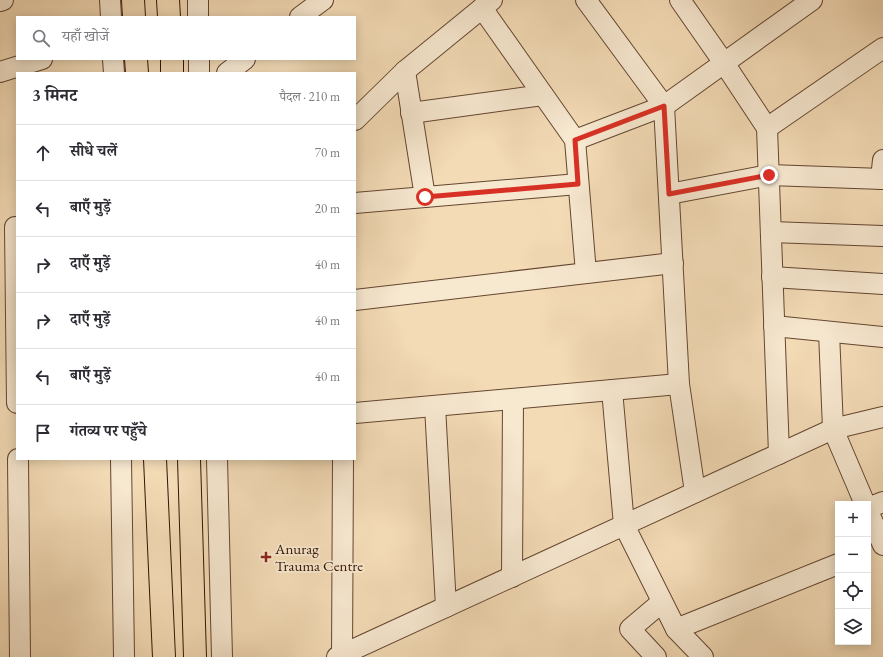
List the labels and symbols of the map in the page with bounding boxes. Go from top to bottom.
route end [760,166,778,184]
route start [416,188,434,206]
place label: Anurag Trauma Centre [274,539,363,575]
marker: Anurag Trauma Centre [260,551,272,563]

